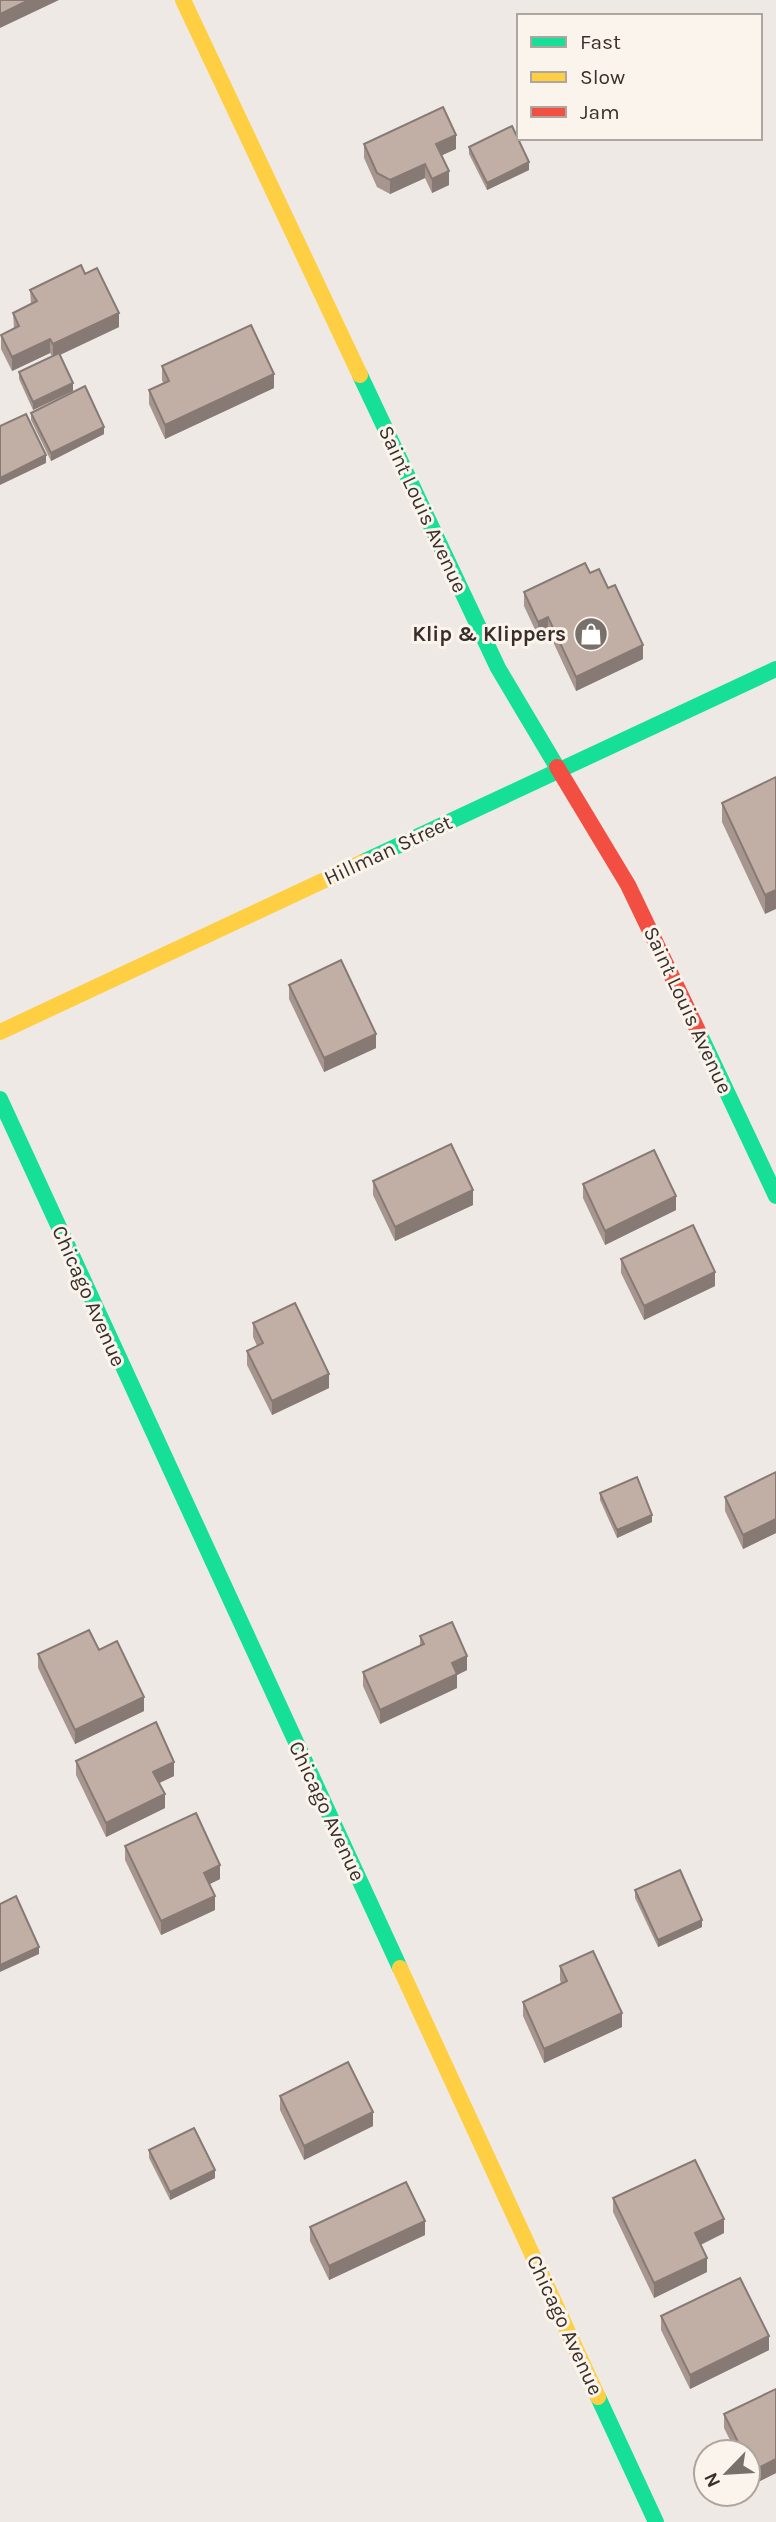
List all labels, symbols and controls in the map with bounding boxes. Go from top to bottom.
legend [517,14,762,140]
text: Fast [580,30,621,54]
text: Slow [580,65,625,89]
text: Jam [580,100,620,124]
street label: Saint Louis Avenue [374,422,472,596]
shop icon: Klip & Klippers [572,615,610,653]
place label: Klip & Klippers [412,622,566,646]
street label: Hillman Street [320,810,456,890]
street label: Saint Louis Avenue [639,923,737,1097]
street label: Chicago Avenue [47,1222,131,1370]
street label: Chicago Avenue [284,1737,370,1885]
street label: Chicago Avenue [522,2251,608,2399]
north arrow [692,2438,762,2508]
text: N [700,2469,725,2491]

